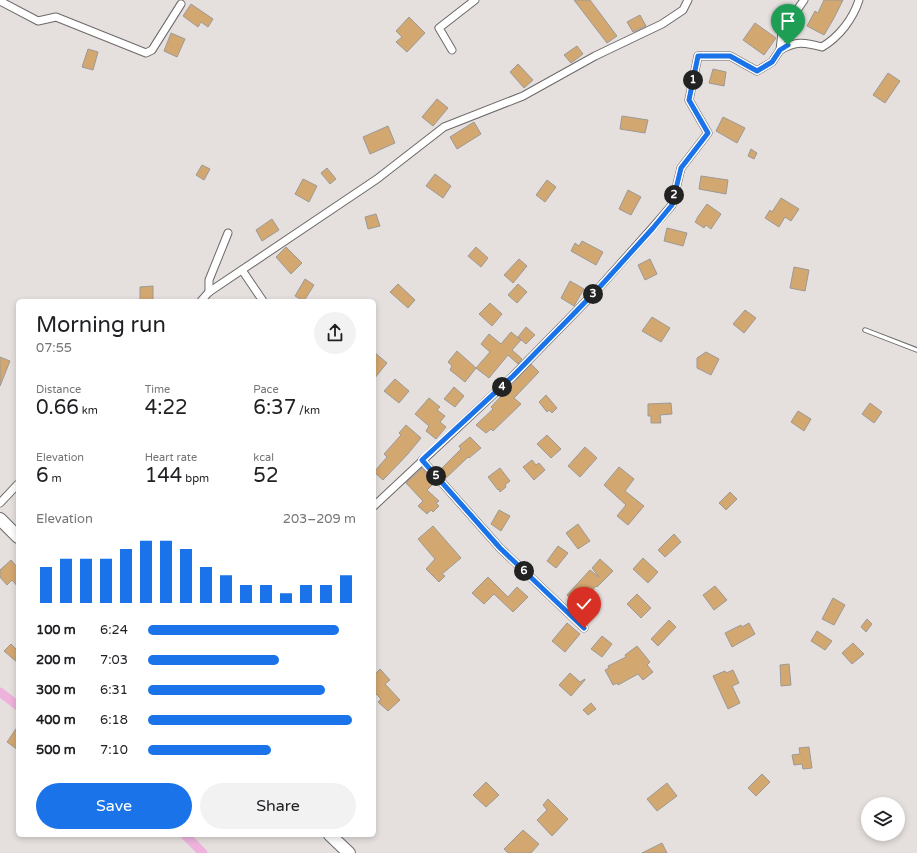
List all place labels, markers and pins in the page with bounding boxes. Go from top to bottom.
pin [771,4,805,45]
pin: 1 [683,70,703,90]
pin: 2 [664,185,684,205]
pin: 3 [583,284,603,304]
pin: 4 [492,377,512,397]
pin: 5 [426,466,446,486]
pin: 6 [514,561,534,581]
pin [567,587,601,628]

